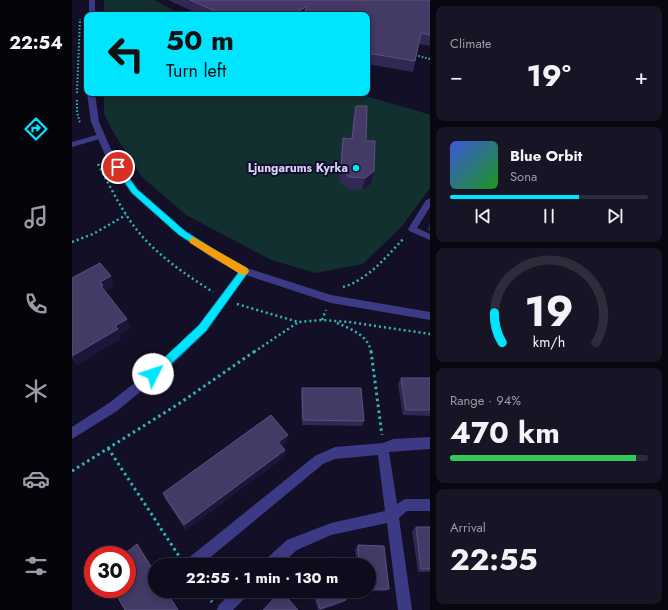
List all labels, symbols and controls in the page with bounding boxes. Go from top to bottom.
text: 50 m [166,20,234,61]
icon: left [100,28,152,80]
text: 22:54 [9,30,63,56]
text: Climate [450,34,491,53]
text: 19° [527,54,571,97]
text: Turn left [166,58,226,84]
text: − [450,60,463,92]
text: + [634,60,648,92]
icon: directions [22,115,50,143]
text: Blue Orbit [510,145,582,167]
pin [101,150,135,184]
icon: arrive [107,156,129,178]
place label: Ljungarums Kyrka [248,159,348,177]
marker: Ljungarums Kyrka [351,163,361,173]
text: Sona [510,167,537,186]
icon: music [22,203,50,231]
icon: previous [472,205,494,227]
icon: pause [538,205,560,227]
icon: next [604,205,626,227]
text: 19 [525,281,573,342]
icon: phone [22,290,50,318]
text: km/h [533,332,565,352]
position arrow [132,353,174,395]
icon: climate [22,377,50,405]
text: Range · 94% [450,391,521,410]
text: 470 km [450,411,560,454]
icon: car [22,465,50,493]
text: Arrival [450,518,486,537]
text: 22:55 [450,538,538,581]
speed limit sign: 30 [84,546,136,598]
icon: filters [22,552,50,580]
text: 22:55 · 1 min · 130 m [186,567,338,589]

